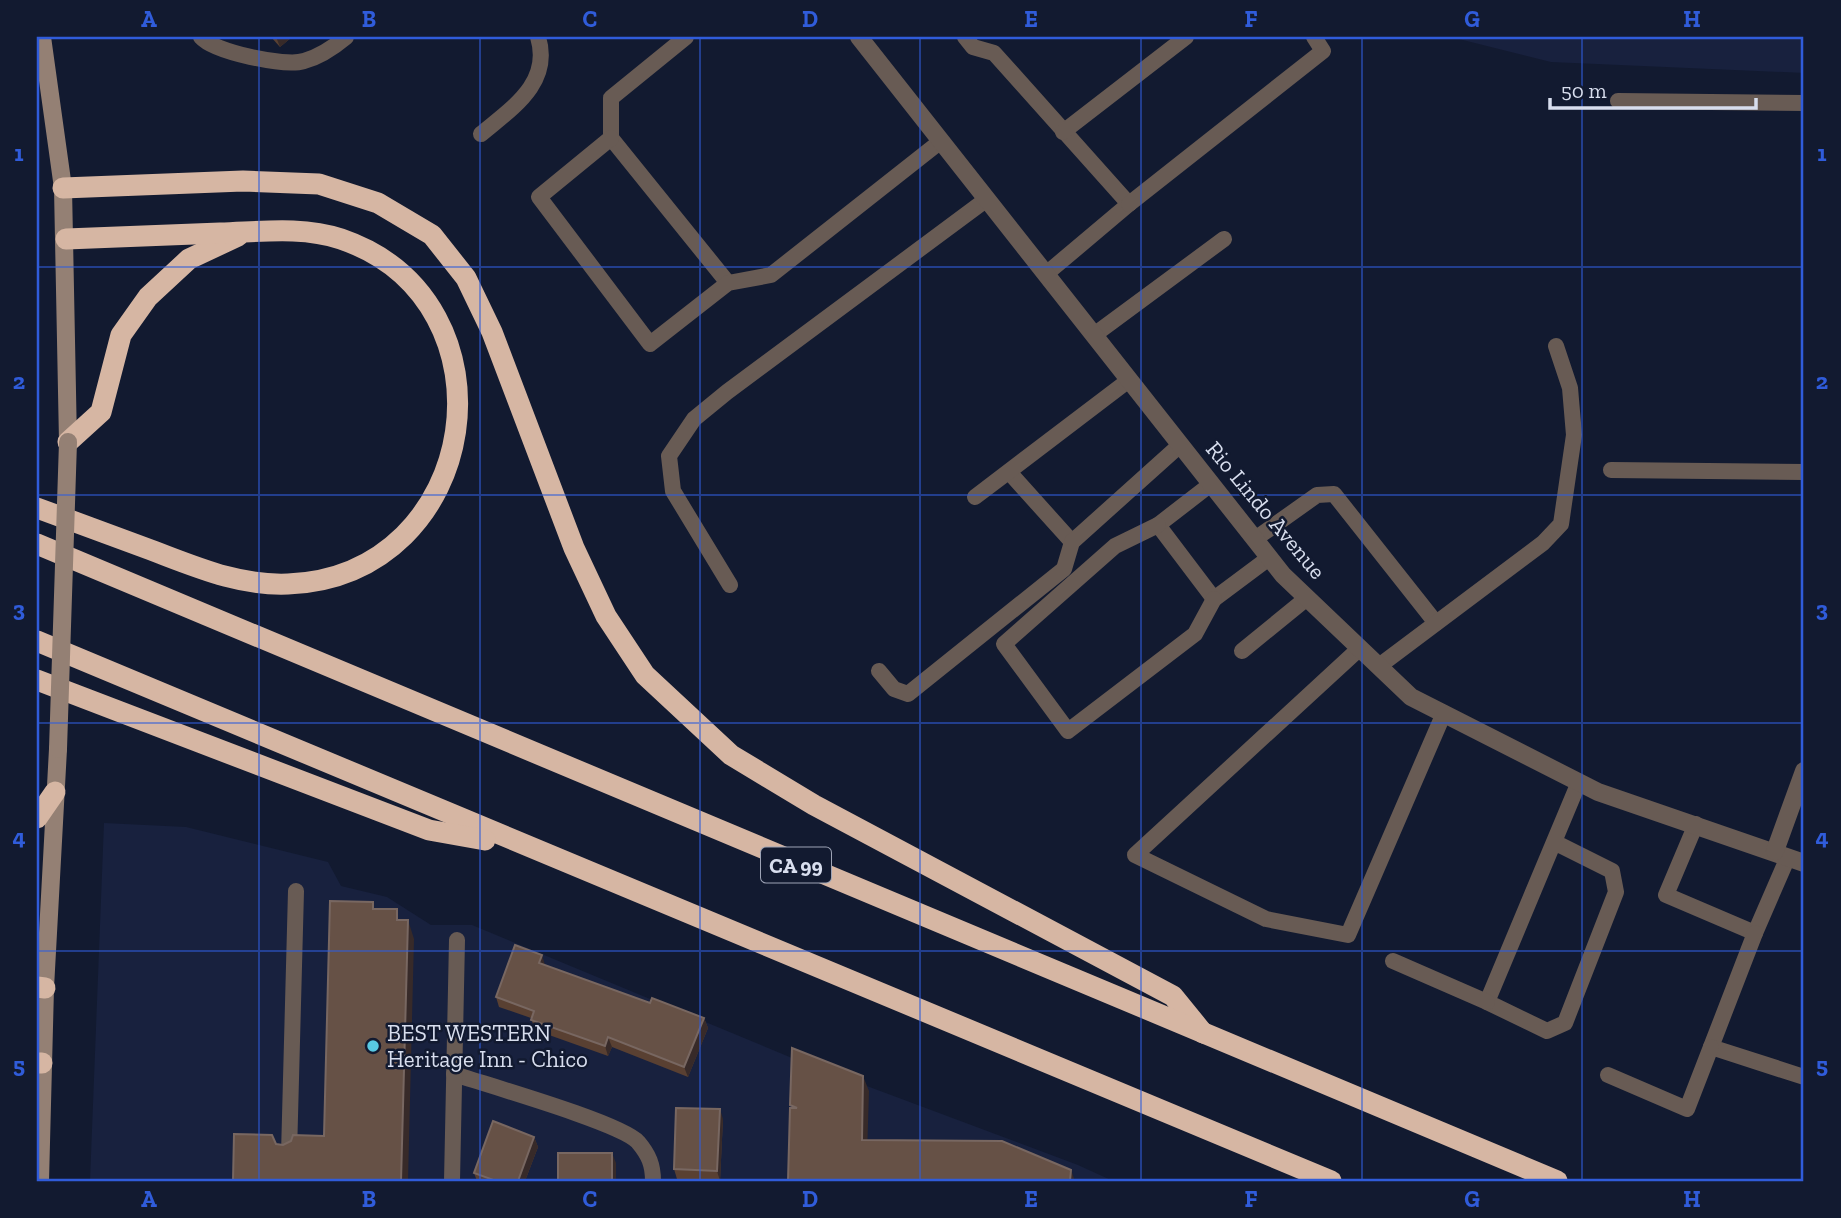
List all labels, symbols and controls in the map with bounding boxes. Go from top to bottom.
text: A [141,5,157,33]
text: B [362,5,376,33]
text: C [583,5,597,33]
text: D [802,5,818,33]
text: E [1024,5,1038,33]
text: F [1244,5,1258,33]
text: G [1464,5,1480,33]
text: H [1683,5,1701,33]
scale bar [1550,66,1757,110]
text: 50 m [1561,78,1607,103]
text: 1 [14,139,24,167]
text: 1 [1817,139,1827,167]
text: 2 [13,367,25,395]
text: 2 [1816,367,1828,395]
street label: Rio Lindo Avenue [1200,435,1332,585]
text: 3 [13,595,25,623]
text: 3 [1816,595,1828,623]
text: 4 [12,823,26,851]
text: 4 [1815,823,1829,851]
road number: CA 99 [761,848,831,882]
place label: BEST WESTERN Heritage Inn - Chico [387,1019,588,1073]
marker: BEST WESTERN Heritage Inn - Chico [365,1038,381,1054]
text: 5 [13,1051,25,1079]
text: 5 [1816,1051,1828,1079]
text: A [141,1185,157,1213]
text: B [362,1185,376,1213]
text: C [583,1185,597,1213]
text: D [802,1185,818,1213]
text: E [1024,1185,1038,1213]
text: F [1244,1185,1258,1213]
text: G [1464,1185,1480,1213]
text: H [1683,1185,1701,1213]

